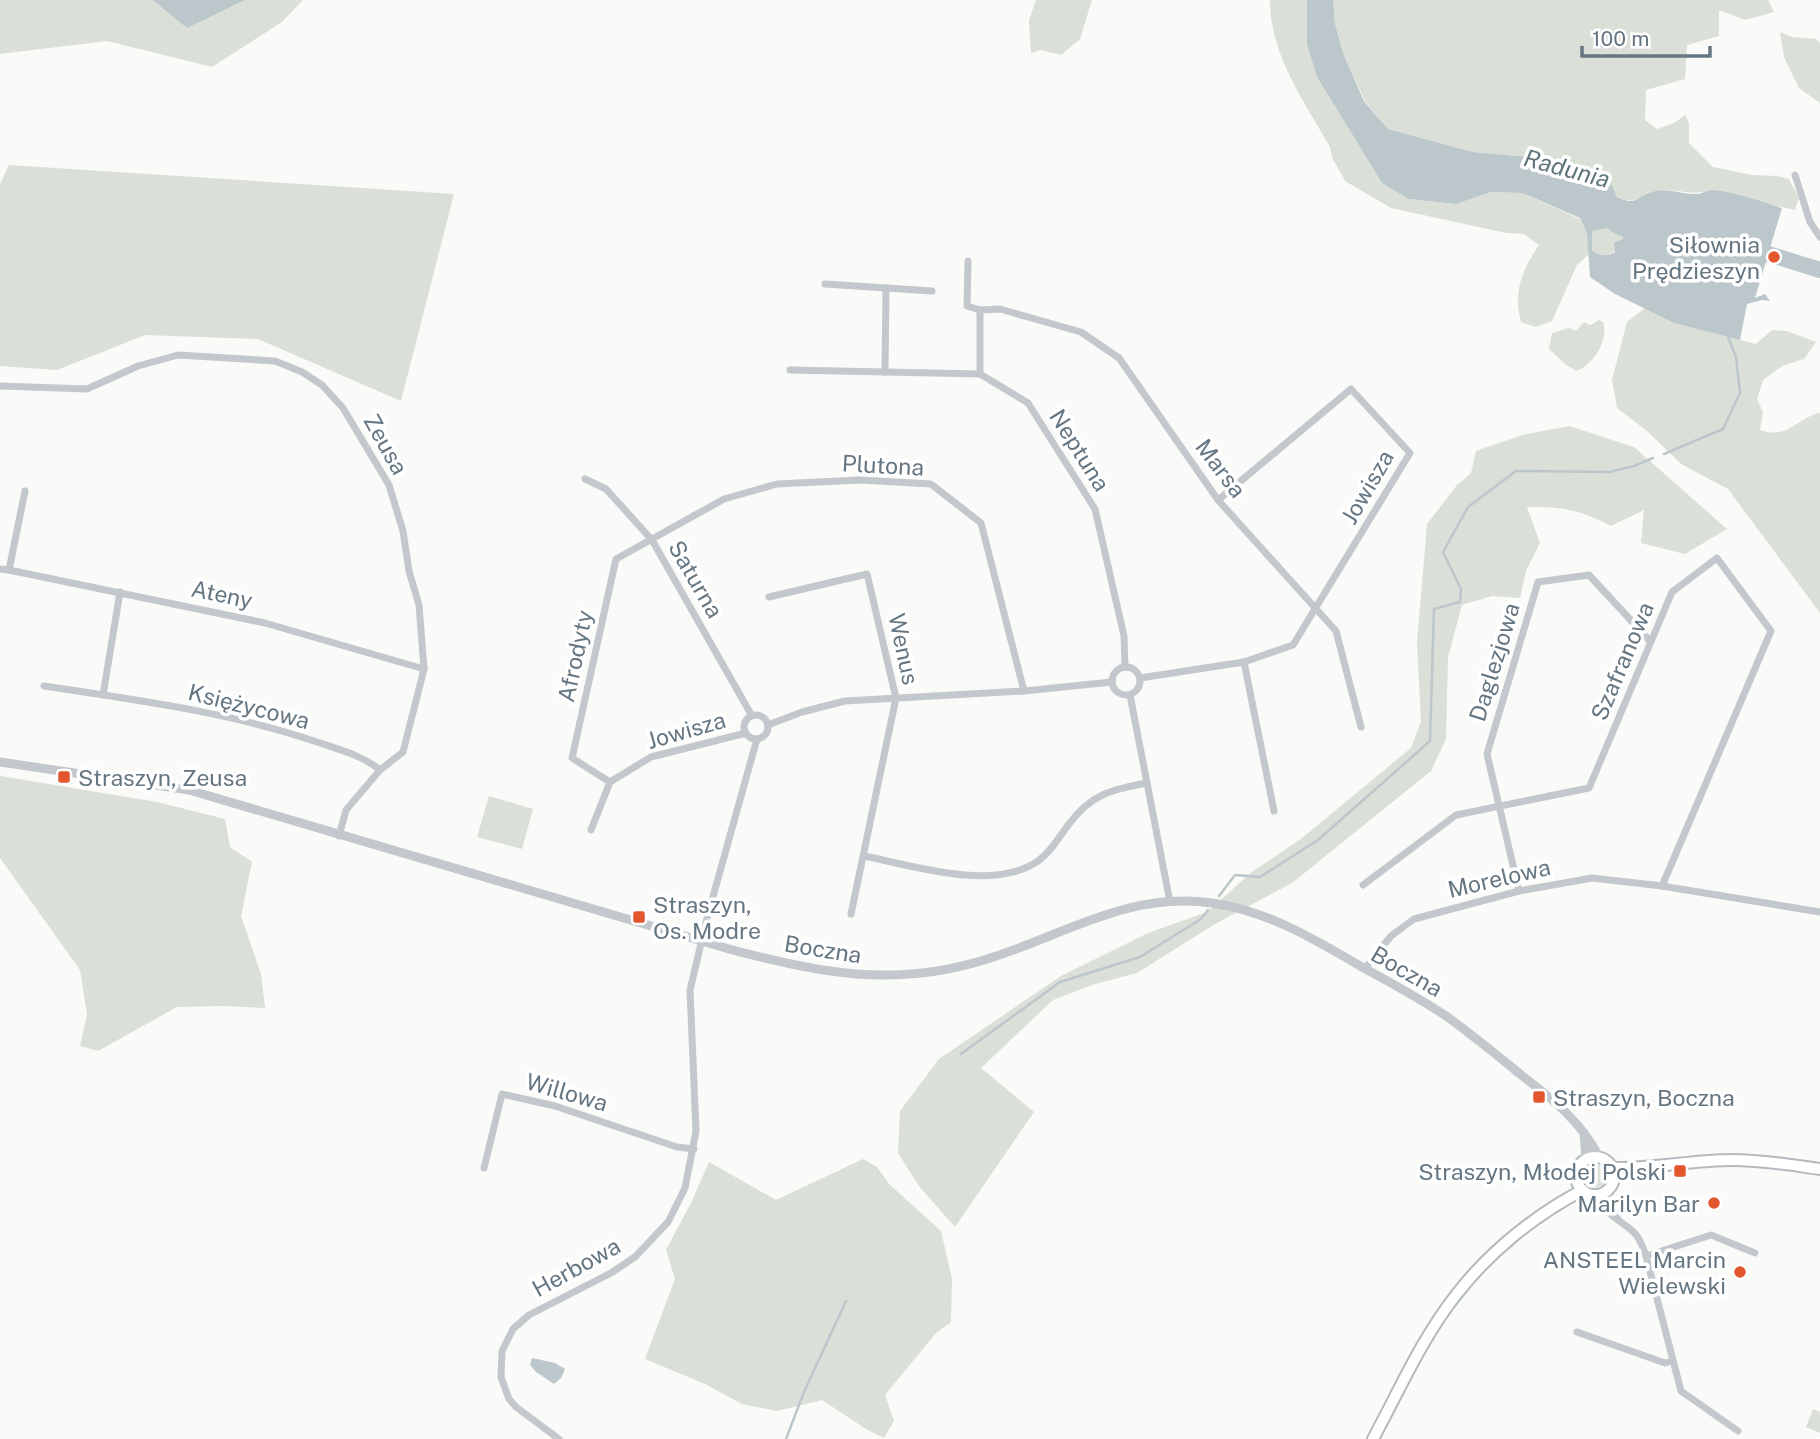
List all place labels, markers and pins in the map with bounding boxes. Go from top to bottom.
place label: Siłownia Prędzieszyn [1632,231,1760,284]
marker: Siłownia Prędzieszyn [1766,249,1782,265]
place label: Straszyn, Zeusa [78,764,247,791]
marker: Straszyn, Zeusa [56,769,72,785]
place label: Straszyn, Os. Modre [653,891,761,944]
marker: Straszyn, Os. Modre [631,909,647,925]
place label: Straszyn, Boczna [1553,1084,1735,1111]
marker: Straszyn, Boczna [1531,1089,1547,1105]
place label: Straszyn, Młodej Polski [1418,1158,1666,1185]
marker: Straszyn, Młodej Polski [1672,1163,1688,1179]
place label: Marilyn Bar [1577,1190,1700,1217]
marker: Marilyn Bar [1706,1195,1722,1211]
place label: ANSTEEL Marcin Wielewski [1543,1246,1726,1299]
marker: ANSTEEL Marcin Wielewski [1732,1264,1748,1280]

